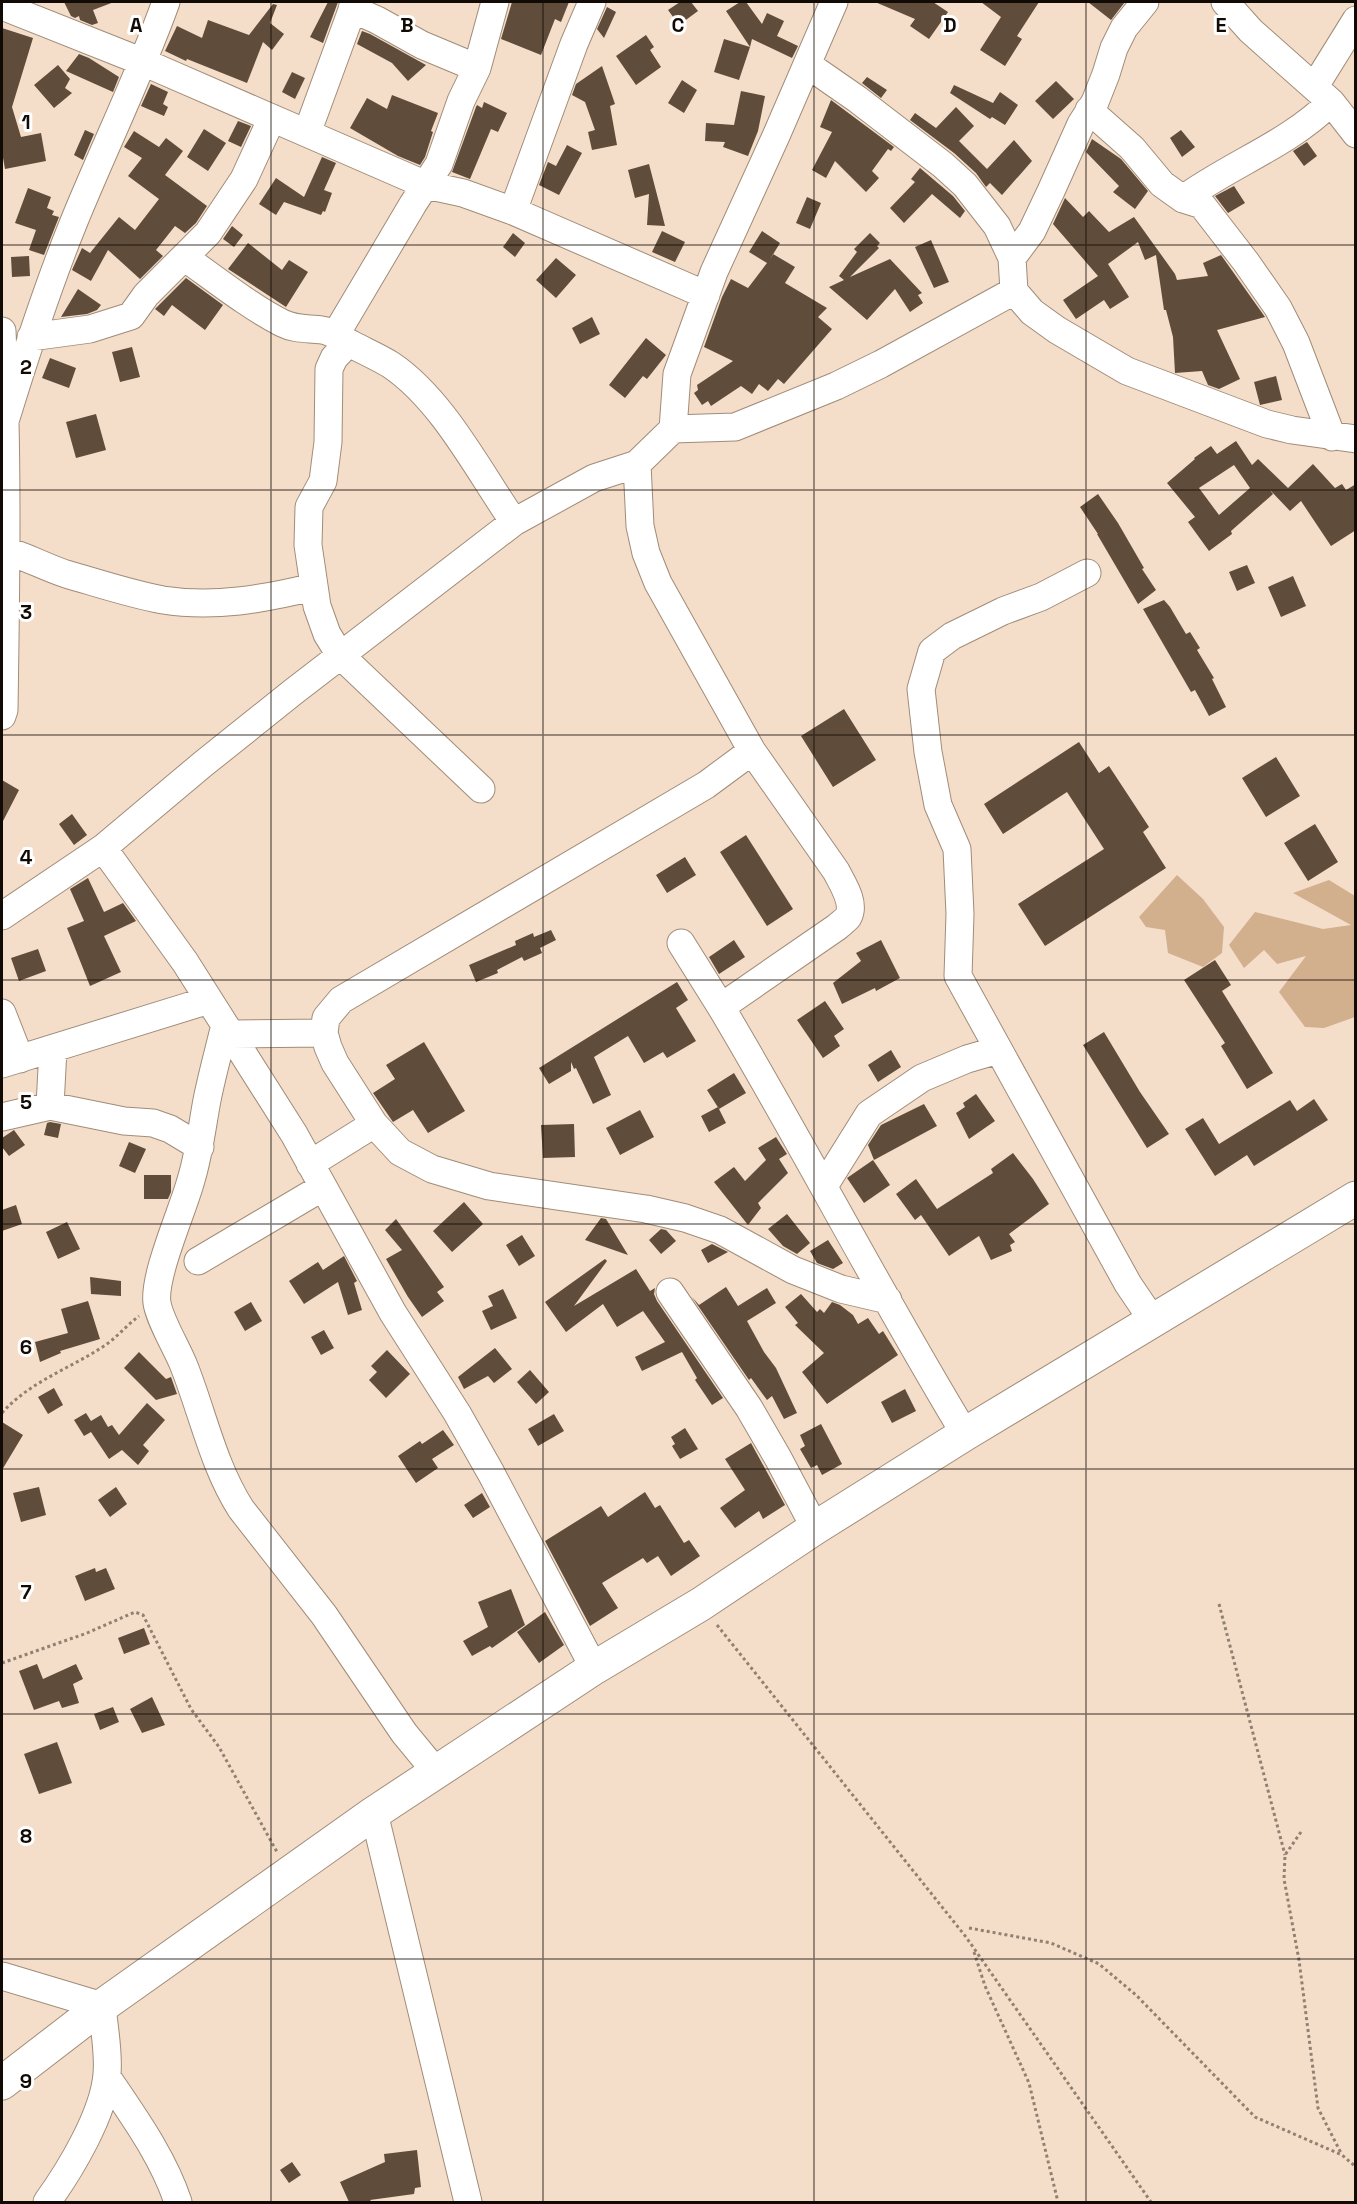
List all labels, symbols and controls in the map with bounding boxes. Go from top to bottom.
text: A [130,12,143,38]
text: B [400,12,414,38]
text: C [672,12,685,38]
text: D [943,12,957,38]
text: E [1215,12,1227,38]
text: 1 [21,109,31,135]
text: 2 [20,354,32,380]
text: 3 [20,599,32,625]
text: 4 [20,844,33,870]
text: 5 [20,1089,32,1115]
text: 6 [20,1334,32,1360]
text: 7 [20,1579,32,1605]
text: 8 [20,1823,32,1849]
text: 9 [20,2068,32,2094]

